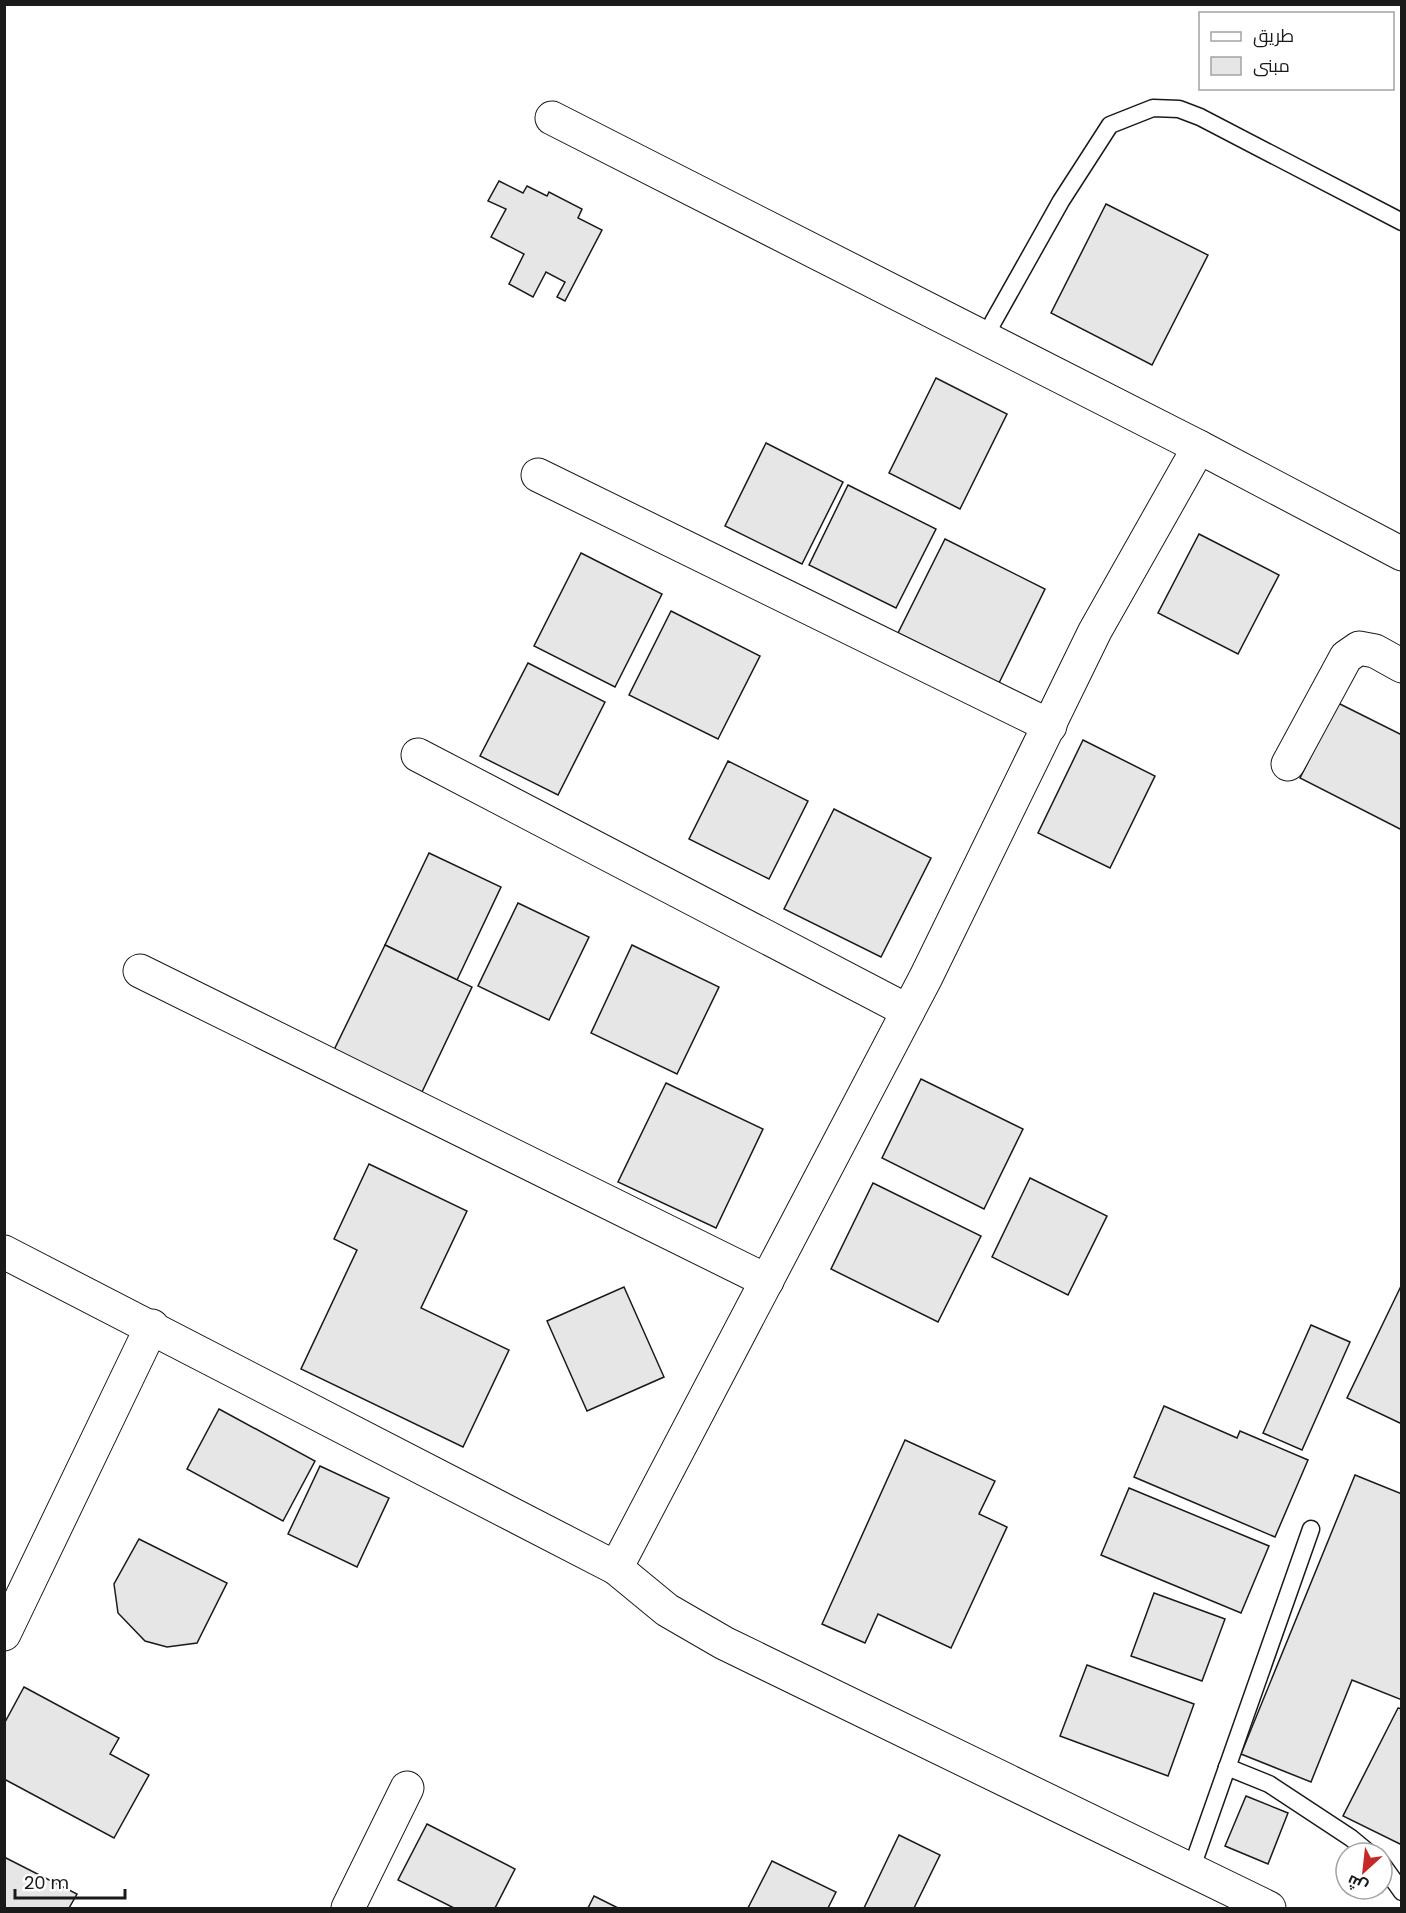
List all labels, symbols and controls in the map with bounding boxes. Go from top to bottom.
legend [1199,12,1394,90]
text: طريق [1253,23,1294,48]
text: مبنى [1253,53,1290,78]
north arrow [1334,1841,1394,1901]
scale bar [15,1862,124,1900]
text: ش [1343,1869,1372,1899]
text: 20 m [24,1870,69,1895]

